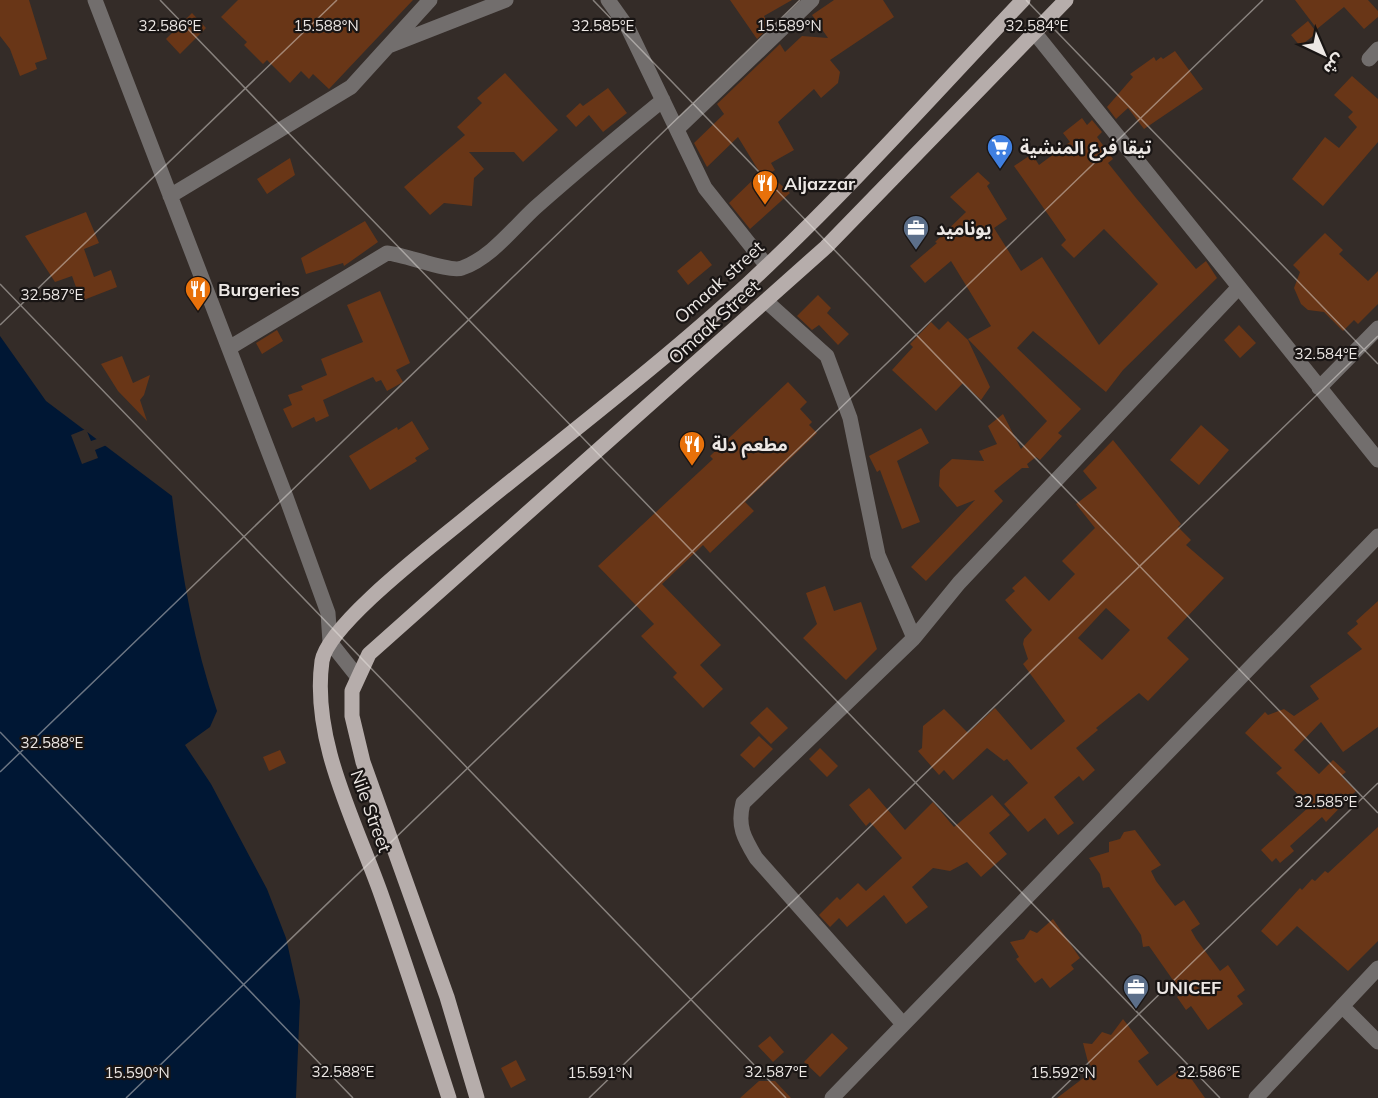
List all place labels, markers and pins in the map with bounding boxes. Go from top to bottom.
supermarket icon: تيقا فرع المنشية [985,132,1015,170]
place label: تيقا فرع المنشية [1020,136,1152,161]
restaurant icon: Aljazzar [750,168,780,206]
place label: Aljazzar [784,172,856,195]
office icon: يوناميد [901,213,931,251]
place label: يوناميد [936,217,991,240]
restaurant icon: Burgeries [183,274,213,312]
place label: Burgeries [218,278,300,301]
restaurant icon: مطعم دلة [677,429,707,467]
place label: مطعم دلة [712,433,788,458]
office icon: UNICEF [1121,972,1151,1010]
place label: UNICEF [1156,976,1221,999]

